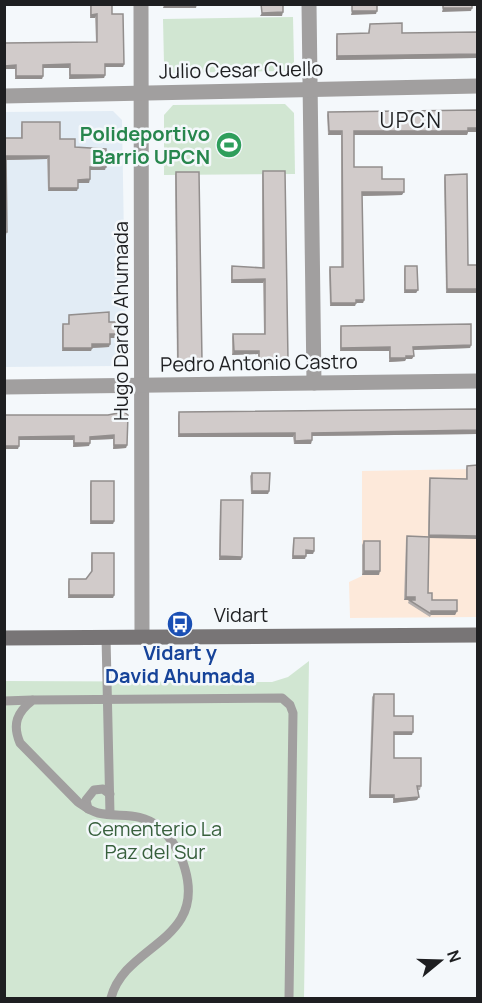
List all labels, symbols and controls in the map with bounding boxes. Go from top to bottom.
street label: Julio Cesar Cuello [159,55,323,84]
district label: UPCN [380,106,442,134]
place label: Polideportivo Barrio UPCN [80,120,210,170]
sports icon: Polideportivo Barrio UPCN [214,130,244,160]
street label: Hugo Dardo Ahumada [107,221,134,421]
street label: Pedro Antonio Castro [160,347,358,378]
street label: Vidart [214,601,268,628]
bus stop icon: Vidart y David Ahumada [165,609,195,639]
place label: Vidart y David Ahumada [105,639,255,689]
park label: Cementerio La Paz del Sur [88,815,222,865]
north arrow [410,931,470,991]
text: N [442,947,466,965]

